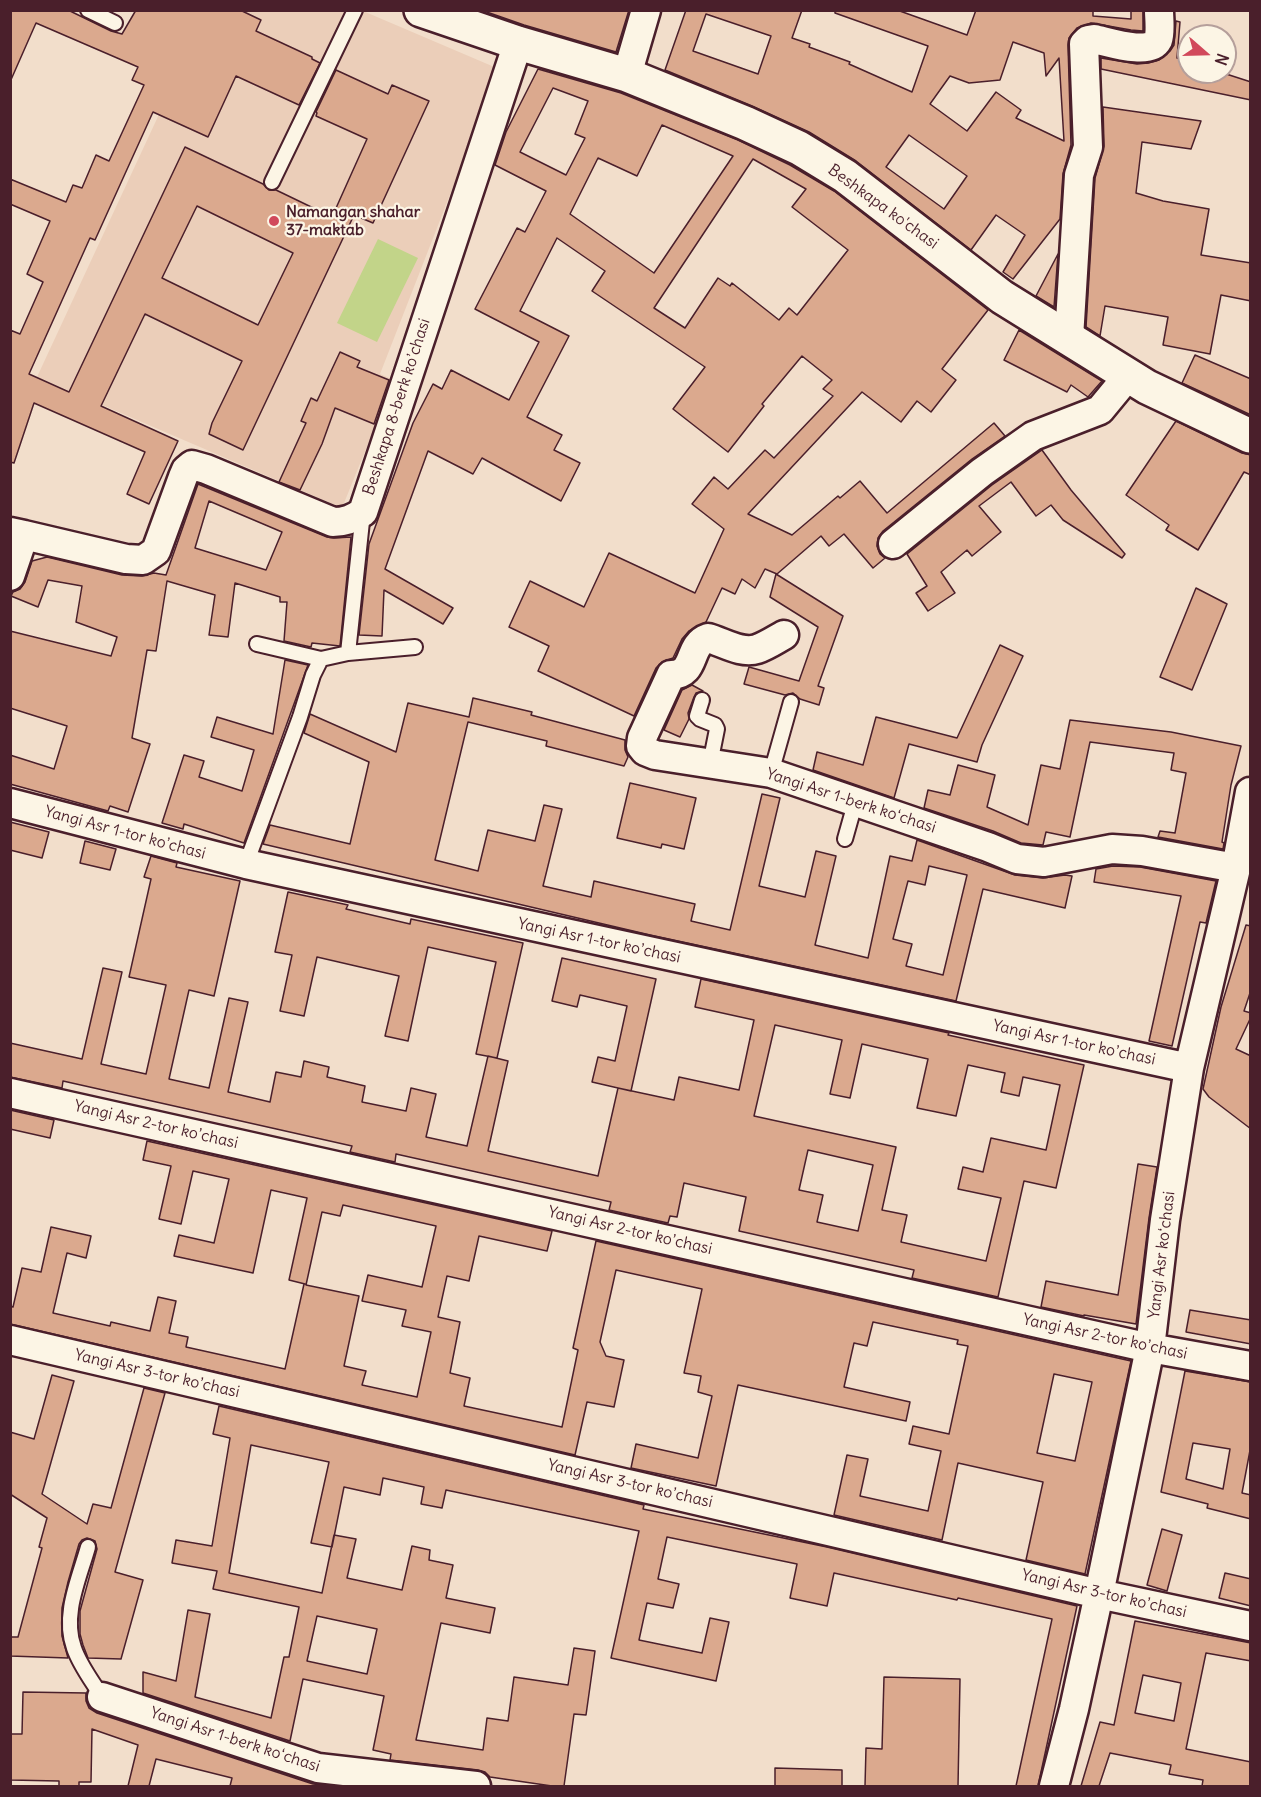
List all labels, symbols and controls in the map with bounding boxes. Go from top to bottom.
north arrow [1177,24,1237,84]
text: N [1211,51,1233,68]
street label: Beshkapa ko'chasi [824,160,942,254]
place label: Namangan shahar 37-maktab [286,202,420,240]
marker: Namangan shahar 37-maktab [267,214,281,228]
street label: Beshkapa 8-berk koʼchasi [359,316,435,498]
street label: Yangi Asr 1-berk koʻchasi [764,764,938,838]
street label: Yangi Asr 1-tor koʼchasi [42,802,208,864]
street label: Yangi Asr 1-tor koʼchasi [516,914,682,968]
street label: Yangi Asr 1-tor koʼchasi [991,1016,1157,1070]
street label: Yangi Asr 2-tor koʼchasi [72,1097,240,1153]
street label: Yangi Asr koʻchasi [1145,1190,1179,1320]
street label: Yangi Asr 2-tor koʼchasi [546,1203,714,1259]
street label: Yangi Asr 2-tor koʼchasi [1021,1310,1189,1364]
street label: Yangi Asr 3-tor koʼchasi [73,1346,241,1402]
street label: Yangi Asr 3-tor koʼchasi [546,1456,714,1512]
street label: Yangi Asr 3-tor koʼchasi [1020,1566,1188,1622]
street label: Yangi Asr 1-berk koʻchasi [148,1703,322,1777]

